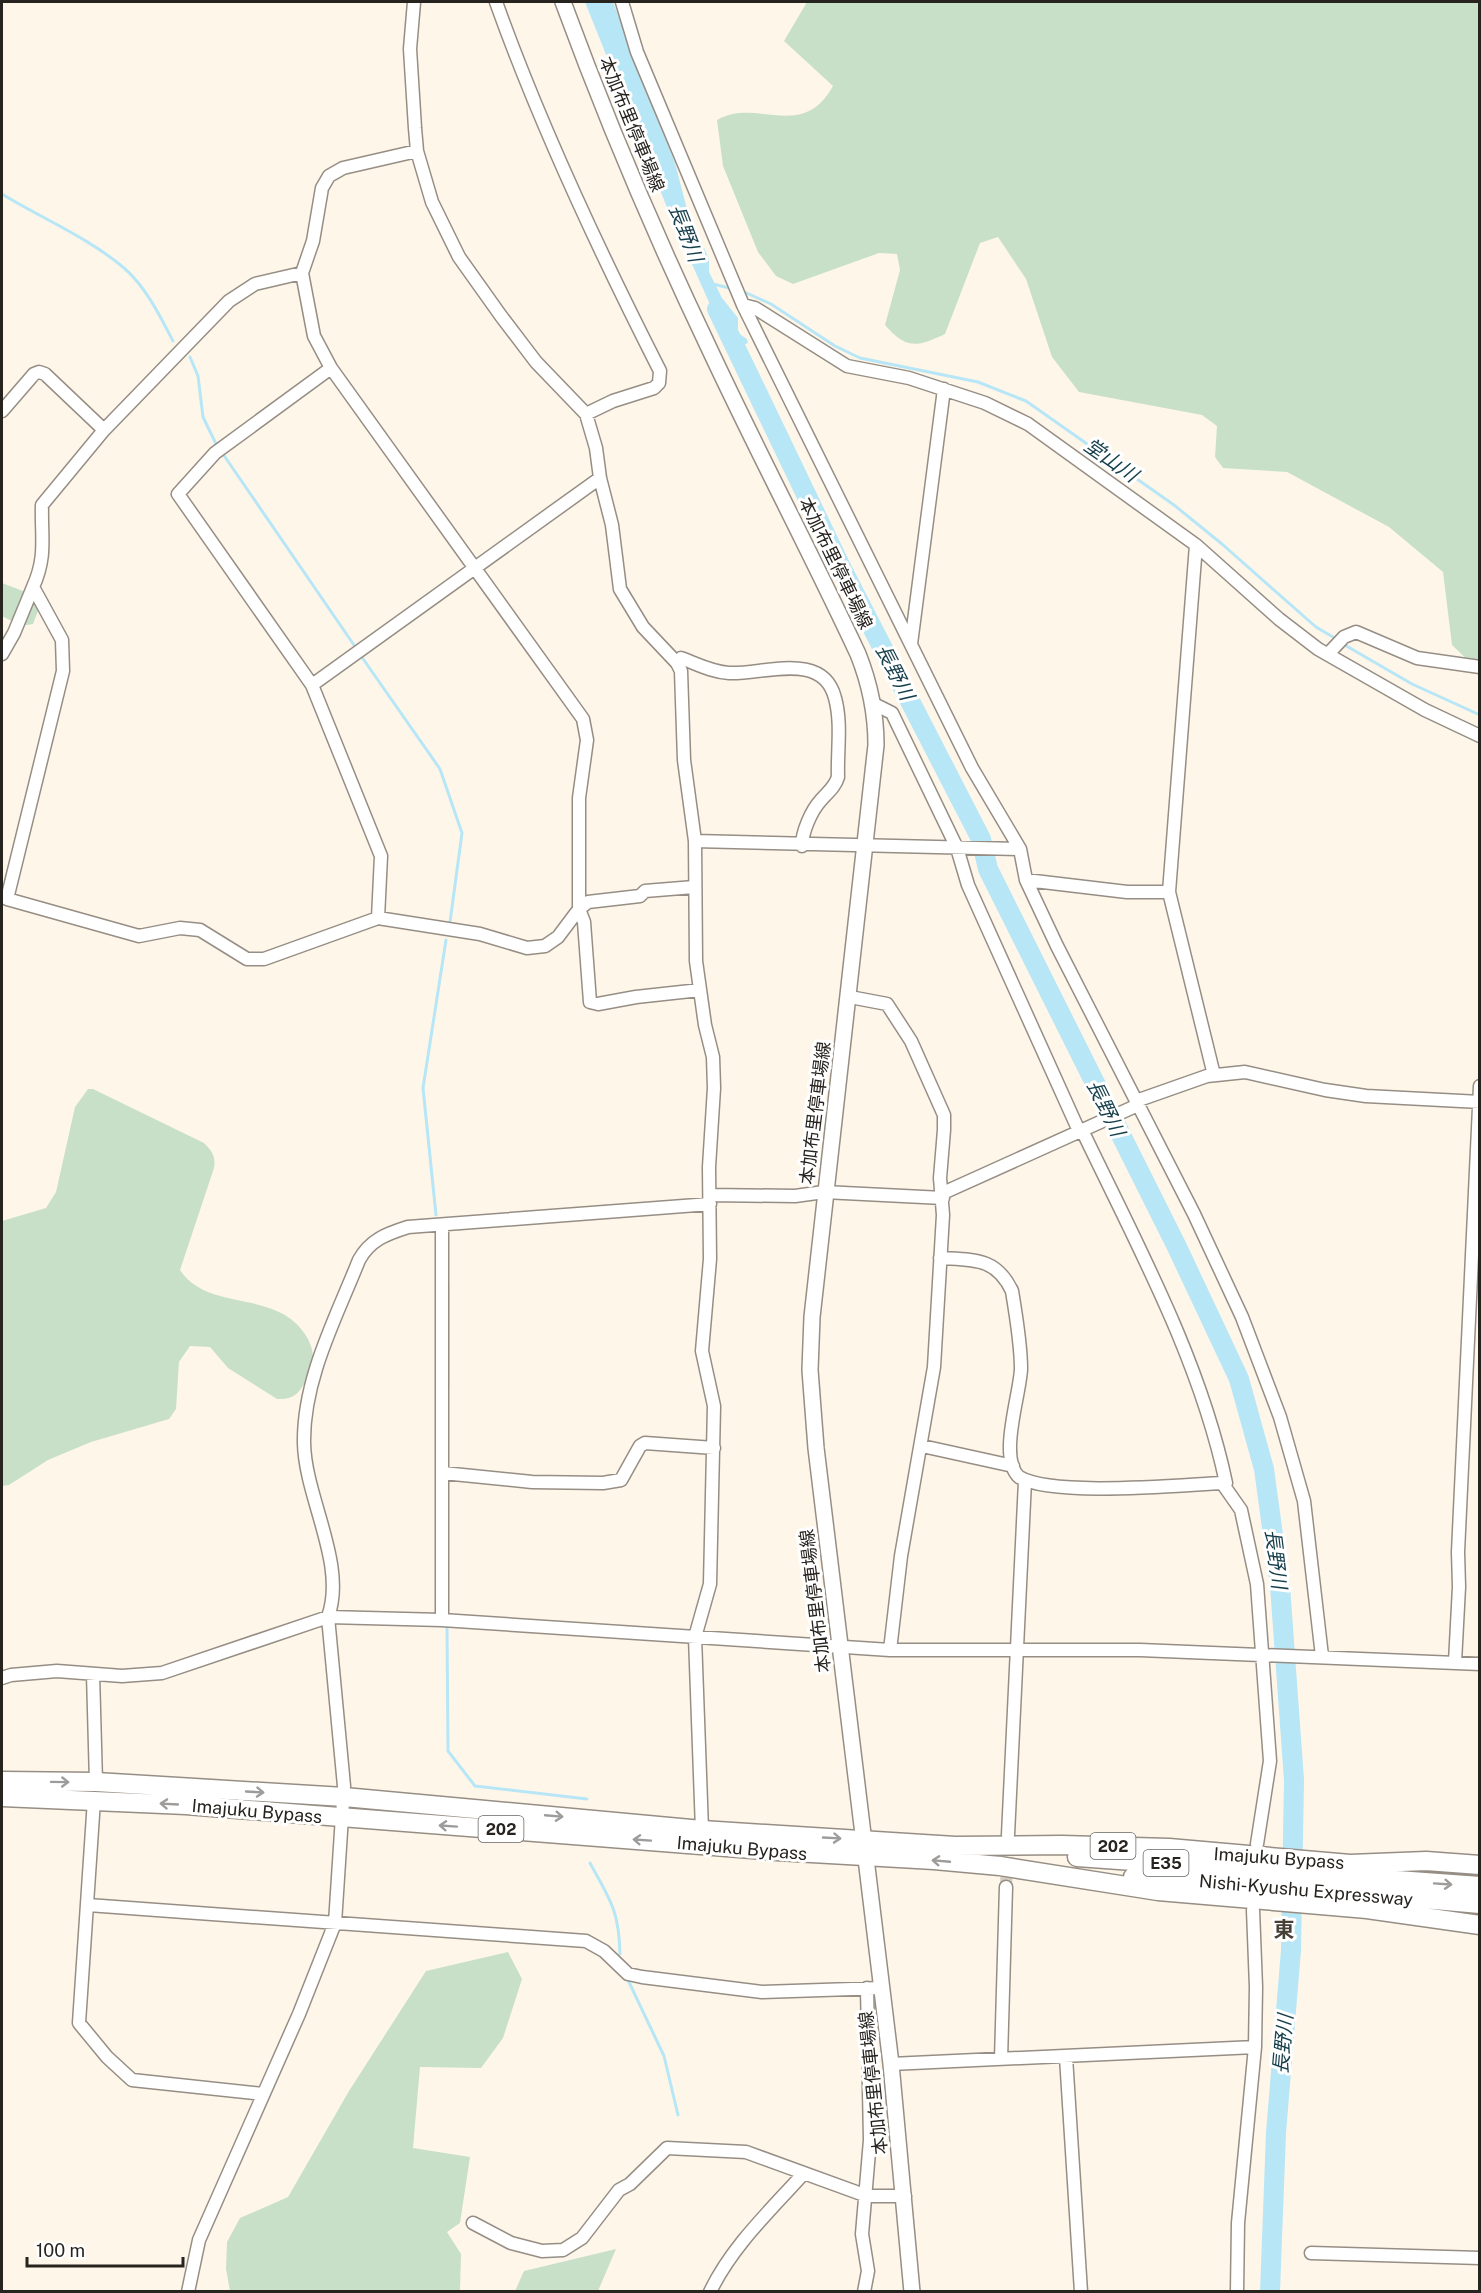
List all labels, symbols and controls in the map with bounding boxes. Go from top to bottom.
street label: 本加布里停車場線 [595,53,669,195]
water label: 長野川 [664,201,709,267]
water label: 堂山川 [1080,433,1144,488]
street label: 本加布里停車場線 [795,494,877,632]
water label: 長野川 [871,640,920,706]
street label: 本加布里停車場線 [796,1040,834,1186]
water label: 長野川 [1082,1076,1131,1142]
street label: 本加布里停車場線 [796,1528,834,1674]
water label: 長野川 [1260,1528,1292,1592]
one-way arrow [49,1776,69,1788]
one-way arrow [244,1787,264,1798]
street label: Imajuku Bypass [191,1795,323,1827]
one-way arrow [160,1799,180,1810]
one-way arrow [543,1811,563,1822]
road number: 202 [478,1816,524,1842]
one-way arrow [438,1820,458,1831]
street label: Imajuku Bypass [676,1832,808,1864]
one-way arrow [821,1832,841,1843]
road number: 202 [1090,1833,1136,1859]
one-way arrow [633,1834,652,1845]
street label: Imajuku Bypass [1213,1843,1345,1873]
road number: E35 [1144,1850,1188,1876]
one-way arrow [932,1855,952,1866]
street label: Nishi-Kyushu Expressway [1198,1870,1414,1910]
one-way arrow [1433,1878,1453,1889]
district label: 東 [1274,1917,1295,1942]
street label: 本加布里停車場線 [855,2010,891,2156]
water label: 長野川 [1268,2011,1298,2075]
scale bar [27,2230,183,2268]
text: 100 m [36,2240,85,2261]

